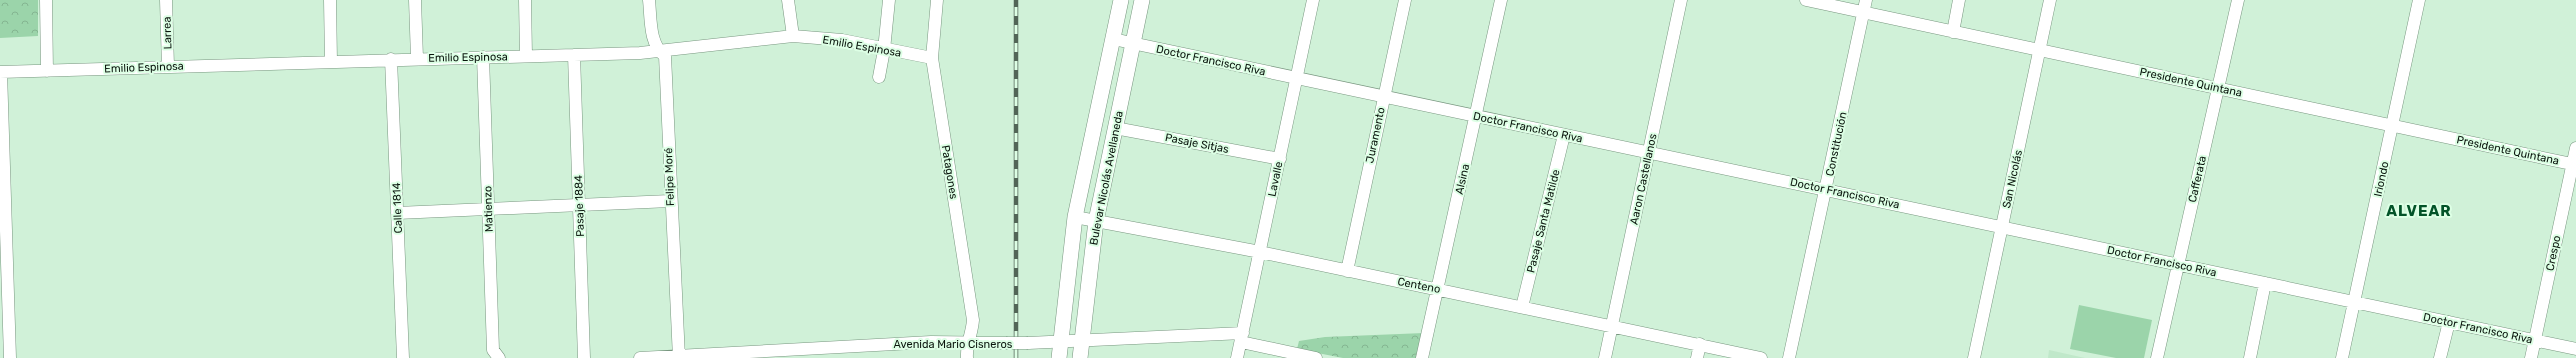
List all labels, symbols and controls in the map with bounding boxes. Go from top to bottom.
street label: Larrea [160,16,175,50]
street label: Emilio Espinosa [822,33,902,60]
street label: Doctor Francisco Riva [1155,43,1267,78]
street label: Emilio Espinosa [428,50,508,65]
street label: Emilio Espinosa [104,60,184,75]
street label: Presidente Quintana [2138,65,2243,100]
street label: Juramento [1363,106,1388,164]
street label: Bulevar Nicolás Avellaneda [1087,110,1126,246]
street label: Doctor Francisco Riva [1472,110,1584,145]
street label: Constitución [1823,111,1850,177]
street label: Pasaje Sitjas [1164,131,1230,156]
street label: Aaron Castellanos [1627,132,1660,226]
street label: Presidente Quintana [2455,133,2560,168]
street label: Patagones [939,144,960,200]
street label: Felipe Moré [662,148,677,206]
street label: San Nicolás [2000,148,2025,209]
street label: Cafferata [2186,155,2209,204]
street label: Lavalle [1265,160,1286,198]
street label: Iriondo [2371,160,2392,198]
street label: Alsina [1453,163,1472,196]
street label: Pasaje Santa Matilde [1524,168,1563,274]
street label: Pasaje 1884 [572,175,587,237]
street label: Doctor Francisco Riva [1789,176,1901,211]
street label: Calle 1814 [390,182,405,234]
street label: Matienzo [481,186,496,232]
district label: ALVEAR [2386,202,2452,220]
street label: Crespo [2543,234,2564,272]
street label: Doctor Francisco Riva [2106,244,2218,279]
street label: Centeno [1396,275,1442,296]
street label: Doctor Francisco Riva [2422,311,2534,346]
street label: Avenida Mario Cisneros [894,338,1013,351]

